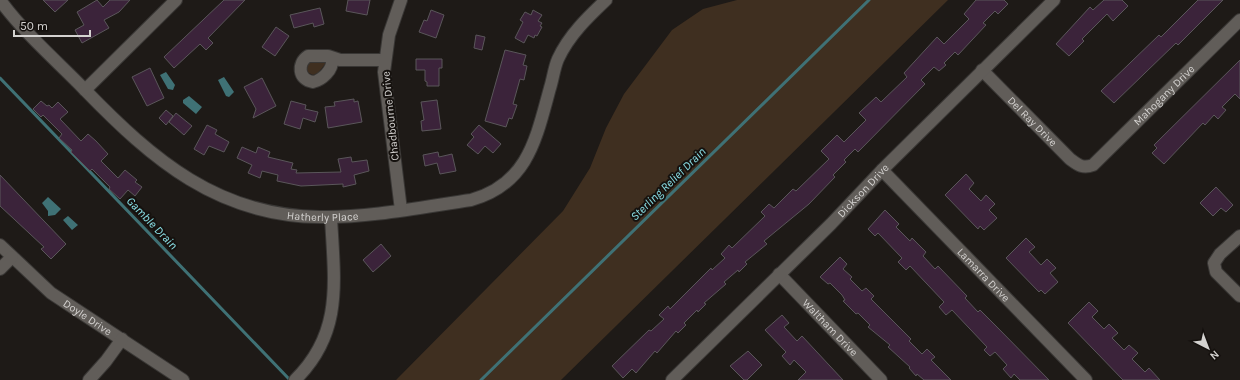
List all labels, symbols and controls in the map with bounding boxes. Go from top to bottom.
scale bar [14,12,90,38]
text: 50 m [20,19,48,33]
street label: Mahogany Drive [1131,62,1198,128]
street label: Chadbourne Drive [379,70,402,161]
street label: Del Ray Drive [1005,94,1060,149]
water label: Sterling Relief Drain [628,145,708,223]
street label: Dickson Drive [835,161,892,220]
water label: Gamble Drain [123,194,181,252]
street label: Hatherly Place [286,209,359,224]
street label: Lamarra Drive [954,245,1013,305]
street label: Waltham Drive [800,296,861,359]
street label: Doyle Drive [61,297,114,338]
north arrow [1188,328,1228,368]
text: N [1207,348,1222,363]

